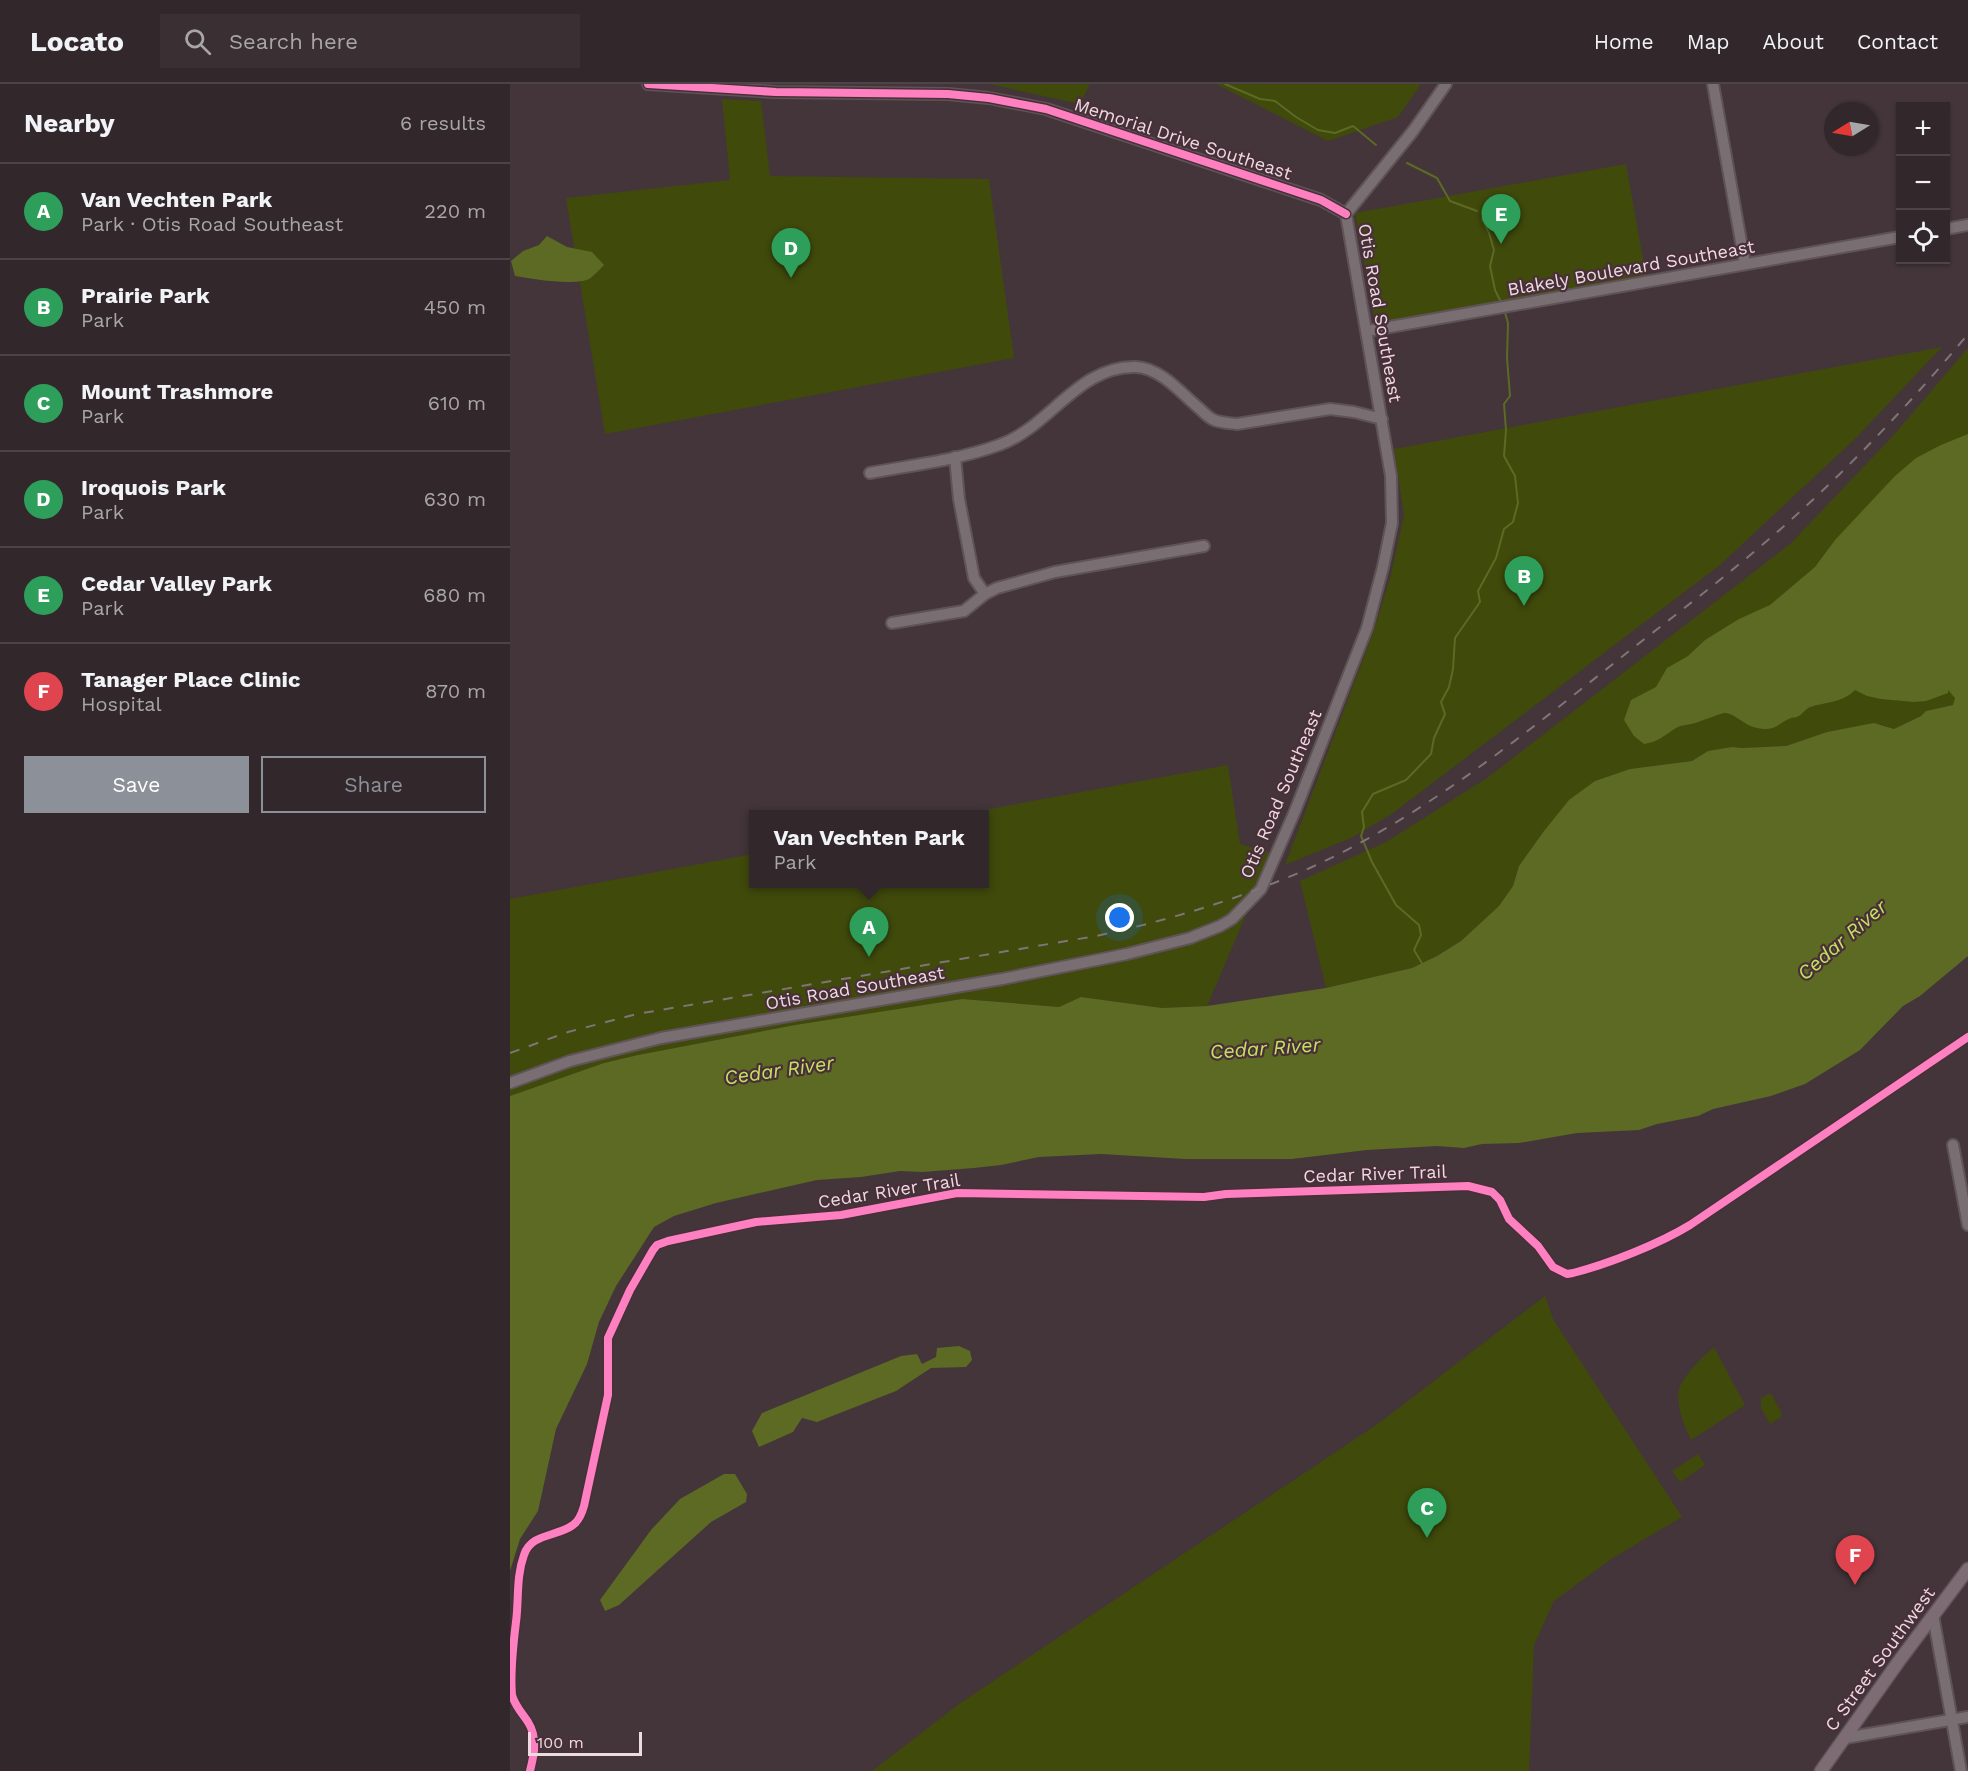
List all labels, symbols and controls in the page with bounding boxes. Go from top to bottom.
search box [160,14,580,68]
text: Locato [30,25,124,58]
icon: search [181,25,214,58]
text: Search here [229,29,358,54]
text: Home [1594,29,1654,54]
text: Map [1687,29,1730,54]
text: About [1763,29,1824,54]
text: Contact [1857,29,1938,54]
street label: Memorial Drive Southeast [1072,93,1295,184]
north arrow [1824,102,1878,156]
map controls [1896,102,1950,264]
button: + [1896,102,1950,156]
text: Nearby [24,108,115,138]
text: 6 results [400,111,486,135]
button: − [1896,156,1950,210]
text: Van Vechten Park [81,187,272,212]
pin: E [1482,194,1520,244]
text: A [37,199,50,223]
text: 220 m [424,199,486,223]
button: locate [1896,210,1950,264]
text: Park · Otis Road Southeast [81,212,343,236]
street label: Otis Road Southeast [1354,222,1407,404]
pin: D [772,228,810,278]
street label: Blakely Boulevard Southeast [1506,235,1757,300]
text: Prairie Park [81,283,210,308]
text: B [37,295,50,319]
text: 450 m [424,295,486,319]
text: Park [81,308,124,332]
text: Mount Trashmore [81,379,273,404]
text: C [37,391,50,415]
text: 610 m [428,391,486,415]
text: Park [81,404,124,428]
text: Iroquois Park [81,475,226,500]
text: D [36,487,51,511]
text: 630 m [424,487,486,511]
text: Park [81,500,124,524]
pin: B [1504,556,1544,606]
text: Cedar Valley Park [81,571,272,596]
text: E [37,583,50,607]
text: 680 m [423,583,486,607]
text: Park [81,596,124,620]
text: Tanager Place Clinic [81,667,300,692]
text: F [37,679,50,703]
text: 870 m [425,679,486,703]
text: Hospital [81,692,162,716]
street label: Otis Road Southeast [1235,706,1326,881]
button: Save [24,756,249,813]
button: Share [261,756,486,813]
popup [749,810,989,888]
text: Van Vechten Park [773,825,965,850]
text: Park [773,850,816,874]
water label: Cedar River [1792,894,1893,985]
your location [1105,903,1134,932]
pin: A [850,908,888,957]
street label: Otis Road Southeast [764,961,946,1014]
water label: Cedar River [1209,1032,1322,1064]
water label: Cedar River [723,1050,837,1090]
street label: Cedar River Trail [1303,1160,1448,1186]
street label: Cedar River Trail [816,1169,962,1212]
pin: C [1408,1488,1446,1538]
pin: F [1836,1536,1874,1585]
street label: C Street Southwest [1820,1582,1939,1735]
scale bar [528,1729,642,1756]
text: 100 m [537,1733,584,1752]

